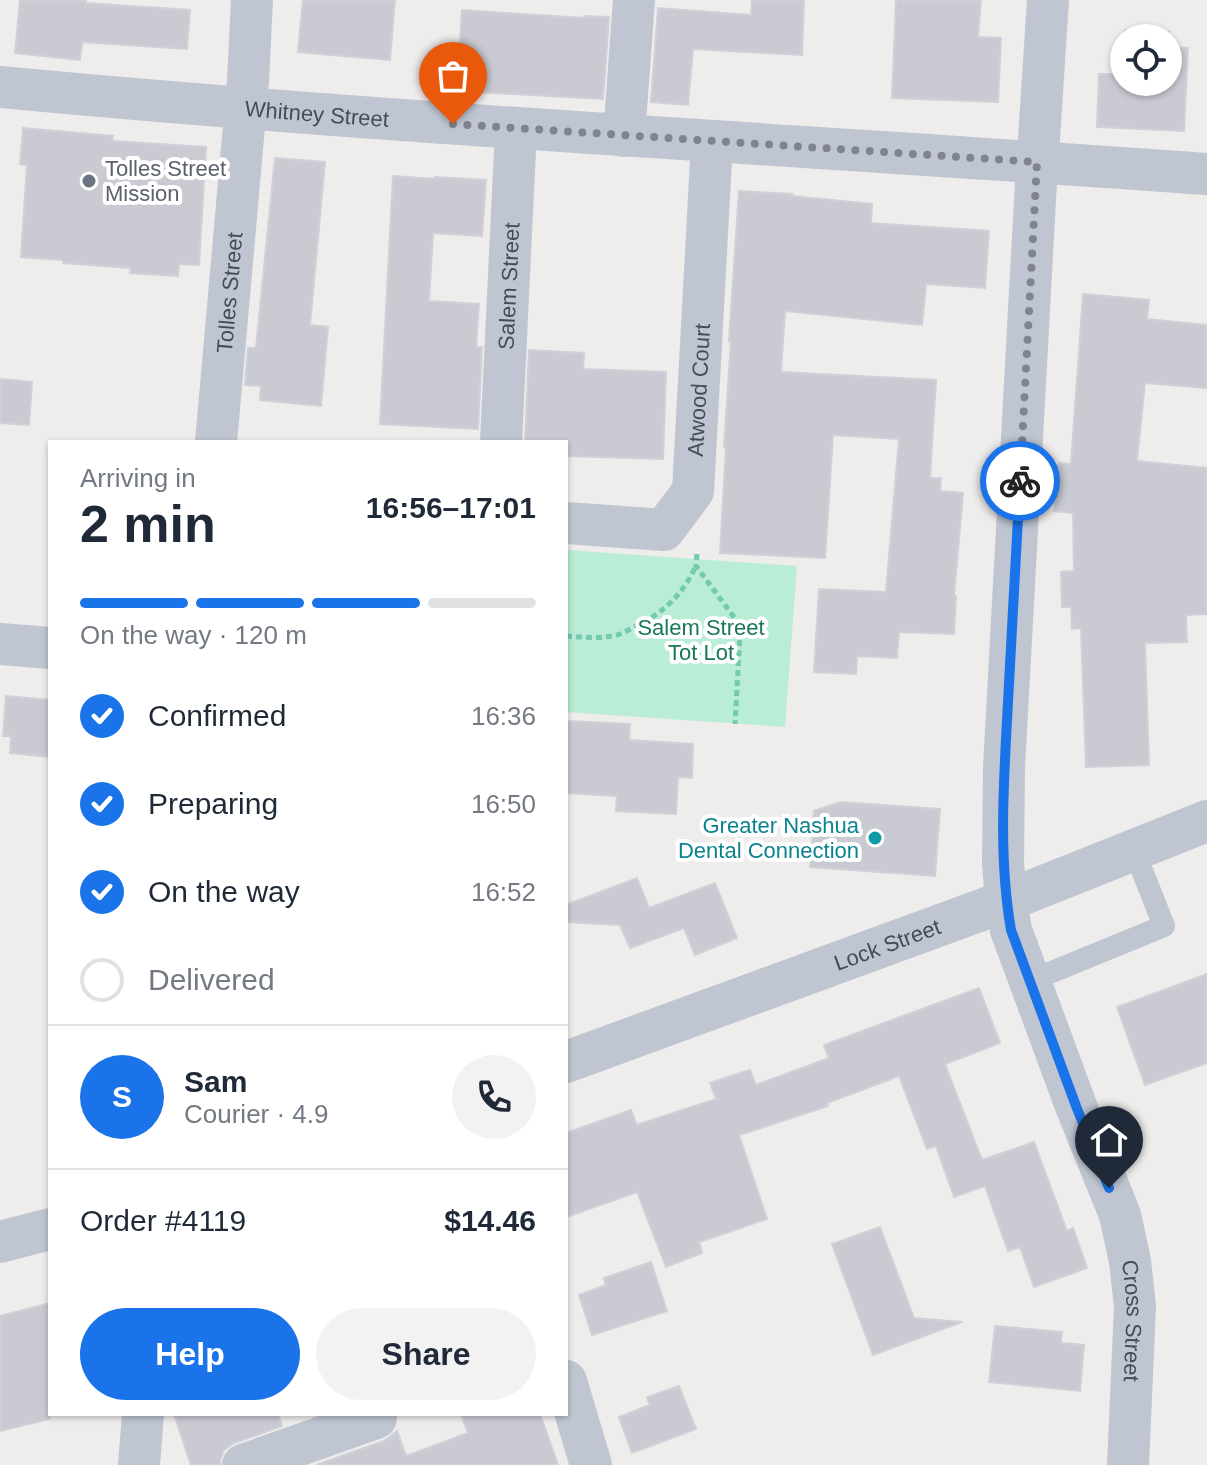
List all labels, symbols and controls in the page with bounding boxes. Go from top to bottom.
map controls [1110,24,1182,96]
button: locate [1110,24,1182,96]
pin [419,42,487,124]
icon: bag [431,54,475,98]
street label: Whitney Street [244,96,390,132]
place label: Tolles Street Mission [105,156,226,206]
marker: Tolles Street Mission [80,172,98,190]
street label: Salem Street [493,222,524,350]
street label: Tolles Street [211,231,247,354]
street label: Atwood Court [682,323,715,457]
courier [980,441,1060,521]
icon: bike [998,459,1042,503]
text: Arriving in [80,463,196,493]
text: 16:56–17:01 [366,491,536,524]
text: 2 min [80,495,216,553]
park label: Salem Street Tot Lot [637,615,765,665]
text: On the way · 120 m [80,620,307,650]
icon: check [80,694,124,738]
text: Confirmed [148,699,286,732]
text: 16:36 [471,701,536,731]
icon: check [80,782,124,826]
text: Preparing [148,787,278,820]
text: 16:50 [471,789,536,819]
place label: Greater Nashua Dental Connection [678,813,860,863]
marker: Greater Nashua Dental Connection [866,829,884,847]
icon: check [80,870,124,914]
text: On the way [148,875,300,908]
text: 16:52 [471,877,536,907]
street label: Lock Street [831,914,944,975]
text: Delivered [148,963,275,996]
button: phone [452,1055,536,1139]
text: Sam [184,1065,247,1098]
text: S [112,1080,132,1113]
text: Courier · 4.9 [184,1099,329,1129]
pin [1075,1106,1143,1188]
icon: home [1087,1118,1131,1162]
text: Order #4119 [80,1204,246,1237]
text: $14.46 [444,1204,536,1237]
street label: Cross Street [1117,1258,1147,1382]
button: Help [80,1308,300,1400]
button: Share [316,1308,536,1400]

